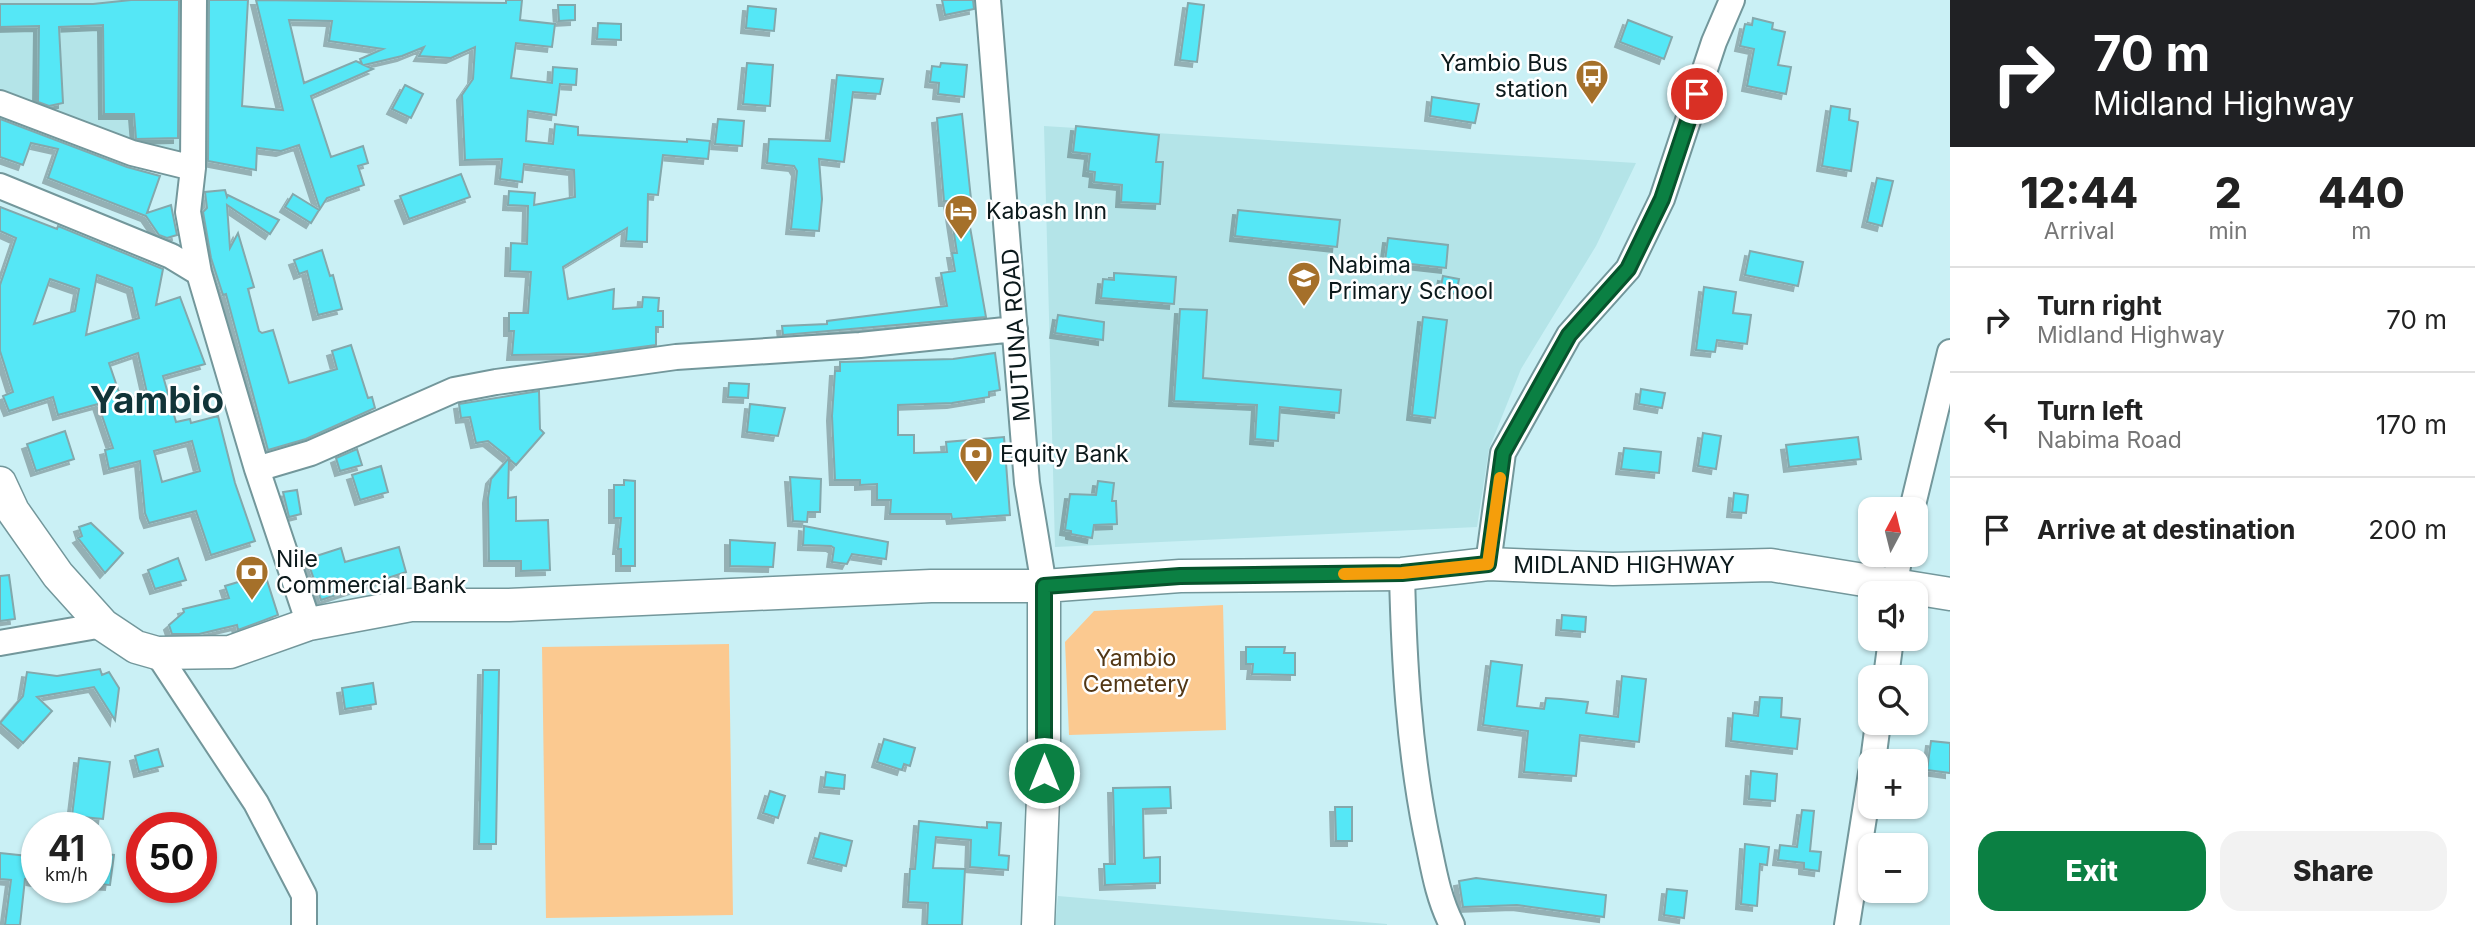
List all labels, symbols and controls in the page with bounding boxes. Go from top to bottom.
text: 70 m [2093,24,2210,83]
icon: right [1978,28,2069,119]
place label: Yambio Bus station [1440,49,1568,103]
bus stop icon: Yambio Bus station [1573,57,1611,106]
pin [1667,64,1727,124]
icon: arrive [1678,75,1716,113]
text: Midland Highway [2093,84,2354,123]
text: 12:44 [2020,167,2138,218]
text: 2 [2215,167,2241,218]
text: 440 [2318,167,2405,218]
hotel icon: Kabash Inn [942,192,980,241]
place label: Kabash Inn [986,197,1107,225]
text: Arrival [2044,217,2115,245]
text: min [2208,217,2248,245]
text: m [2351,217,2371,245]
street label: MUTUNA ROAD [996,247,1036,423]
place label: Nabima Primary School [1328,251,1493,305]
school or university icon: Nabima Primary School [1285,259,1323,308]
text: Turn right [2037,290,2162,321]
icon: right [1978,301,2016,339]
text: 70 m [2386,304,2447,335]
text: Midland Highway [2037,321,2225,349]
district label: Yambio [90,377,224,422]
text: Turn left [2037,395,2143,426]
icon: left [1978,406,2016,444]
text: 170 m [2376,409,2447,440]
text: Nabima Road [2037,426,2182,454]
bank icon: Equity Bank [957,435,995,484]
place label: Equity Bank [1000,440,1129,468]
north arrow [1858,497,1928,567]
map controls [1858,497,1928,903]
icon: arrive [1978,511,2016,549]
text: Arrive at destination [2037,514,2296,545]
text: 200 m [2368,514,2447,545]
place label: Nile Commercial Bank [276,545,467,599]
street label: MIDLAND HIGHWAY [1513,551,1735,579]
bank icon: Nile Commercial Bank [233,553,271,602]
button: sound [1858,581,1928,651]
park label: Yambio Cemetery [1083,644,1189,698]
button: search [1858,665,1928,735]
position arrow [1007,736,1081,810]
button: + [1858,749,1928,819]
speed limit sign: 50 [126,812,217,903]
text: 41 [48,827,85,869]
button: Exit [1978,831,2206,911]
button: Share [2220,831,2447,911]
button: − [1858,833,1928,903]
text: km/h [45,864,88,885]

